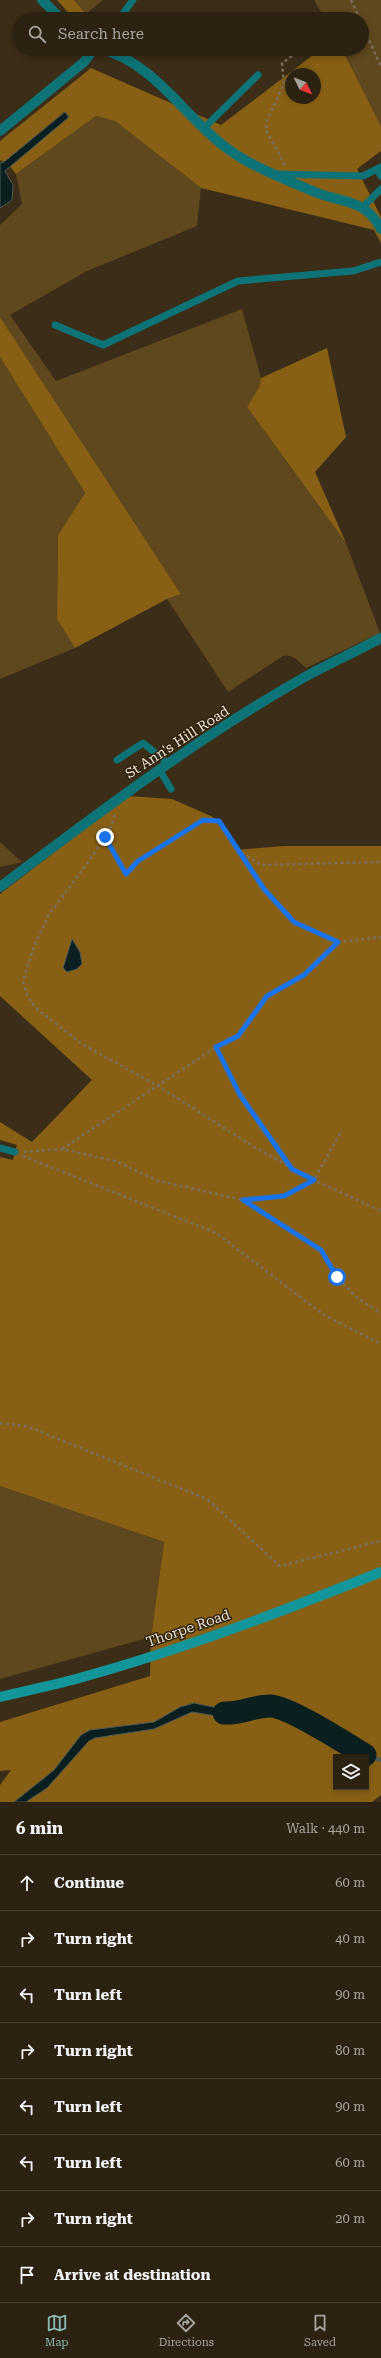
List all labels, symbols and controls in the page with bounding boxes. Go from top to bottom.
search box [12,12,369,56]
icon: search [26,23,48,45]
text: Search here [58,25,144,43]
north arrow [285,68,321,104]
street label: St Ann's Hill Road [122,703,232,781]
route end [96,828,114,846]
route start [328,1268,346,1286]
street label: Thorpe Road [144,1606,232,1650]
map controls [333,1754,369,1790]
button: layers [333,1754,369,1790]
text: 6 min [16,1818,63,1838]
text: Walk · 440 m [286,1821,365,1836]
icon: ahead [16,1872,38,1894]
text: Continue [54,1874,124,1892]
text: 60 m [335,1875,365,1890]
icon: right [16,1928,38,1950]
text: Turn right [54,1930,133,1948]
text: 40 m [335,1931,365,1946]
icon: left [16,1984,38,2006]
text: Turn left [54,1986,122,2004]
text: 90 m [335,1987,365,2002]
icon: right [16,2040,38,2062]
text: Turn right [54,2042,133,2060]
text: 80 m [335,2043,365,2058]
icon: left [16,2096,38,2118]
text: Turn left [54,2098,122,2116]
text: 90 m [335,2099,365,2114]
icon: left [16,2152,38,2174]
text: Turn left [54,2154,122,2172]
text: 60 m [335,2155,365,2170]
icon: right [16,2208,38,2230]
text: Turn right [54,2210,133,2228]
text: 20 m [335,2211,365,2226]
icon: arrive [16,2264,38,2286]
text: Arrive at destination [54,2266,210,2284]
tab: Map [45,2312,69,2349]
tab: Directions [159,2312,214,2349]
tab: Saved [304,2312,336,2349]

